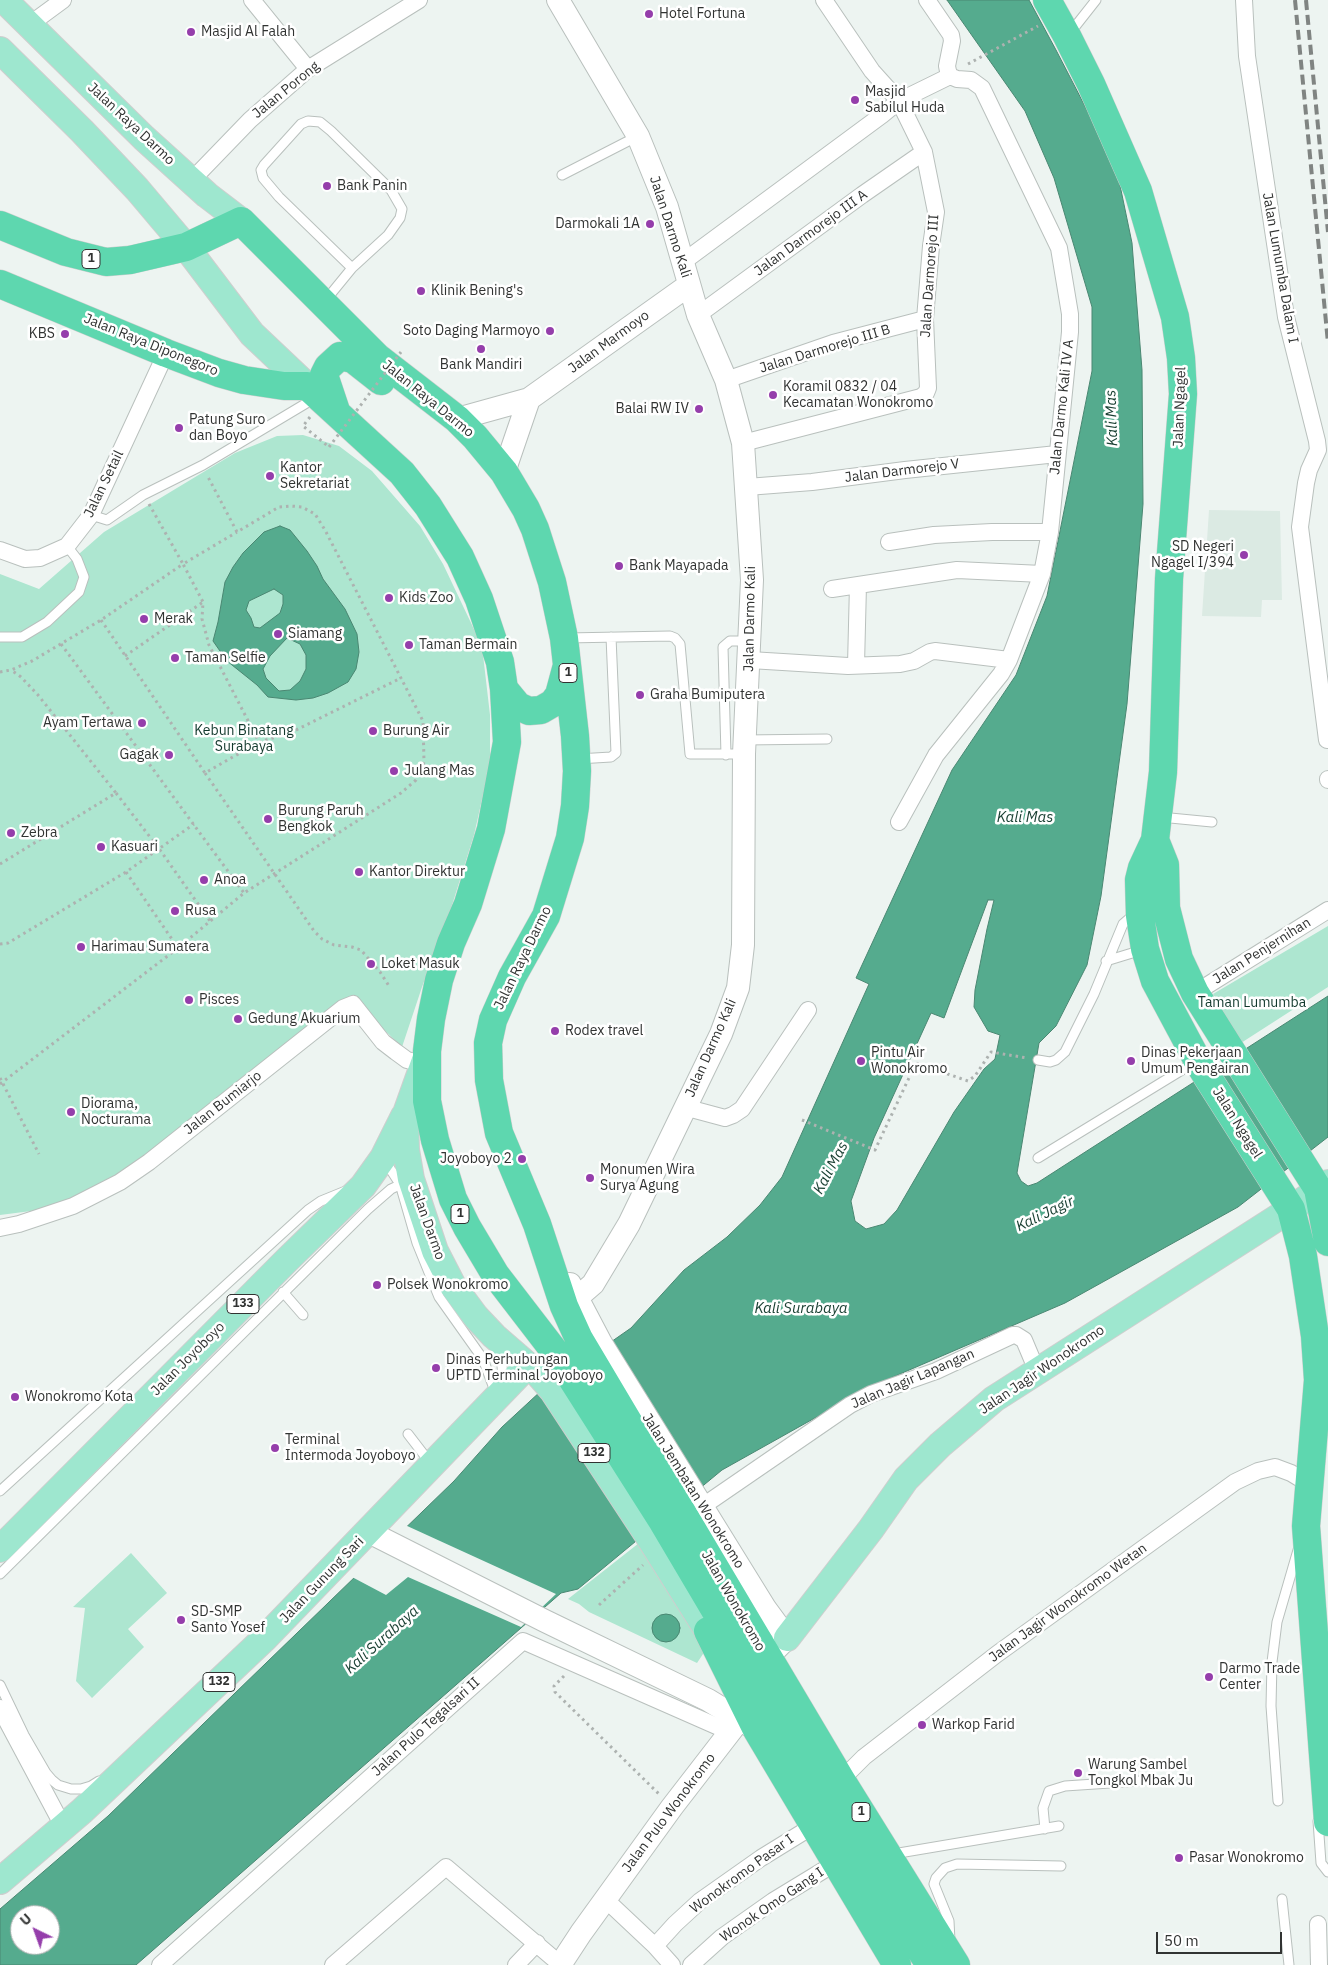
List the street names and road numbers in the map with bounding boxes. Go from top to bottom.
street label: Jalan Porong [249,58,323,122]
street label: Jalan Raya Darmo [84,79,178,169]
street label: Jalan Darmo Kali [646,174,694,280]
street label: Jalan Darmorejo III A [751,186,871,280]
street label: Jalan Lumumba Dalam I [1258,191,1302,345]
street label: Jalan Darmorejo III [917,214,943,338]
road number: 1 [82,250,100,268]
street label: Jalan Marmoyo [565,307,653,377]
street label: Jalan Raya Diponegoro [81,310,221,380]
street label: Jalan Darmorejo III B [758,321,892,377]
street label: Jalan Darmo Kali IV A [1047,339,1077,475]
street label: Jalan Raya Darmo [379,357,477,441]
street label: Jalan Ngagel [1170,366,1190,448]
street label: Jalan Setail [81,448,127,520]
street label: Jalan Darmorejo V [844,456,960,486]
street label: Jalan Darmo Kali [741,566,759,672]
road number: 1 [559,664,577,682]
street label: Jalan Raya Darmo [491,904,555,1012]
street label: Jalan Penjernihan [1210,914,1314,988]
street label: Jalan Darmo Kali [682,996,740,1100]
street label: Jalan Bumiarjo [181,1067,265,1139]
street label: Jalan Ngagel [1208,1084,1266,1162]
street label: Jalan Darmo [406,1182,448,1262]
road number: 1 [451,1204,469,1224]
road number: 133 [227,1295,259,1314]
street label: Jalan Joyoboyo [148,1319,228,1399]
street label: Jalan Jagir Wonokromo [976,1322,1108,1418]
street label: Jalan Jagir Lapangan [849,1345,977,1413]
street label: Jalan Jembatan Wonokromo [638,1410,748,1572]
road number: 132 [578,1444,610,1462]
street label: Jalan Gunung Sari [276,1533,368,1627]
street label: Jalan Jagir Wonokromo Wetan [986,1540,1150,1666]
street label: Jalan Wonokromo [697,1548,769,1654]
road number: 132 [203,1672,235,1691]
street label: Jalan Pulo Tegalsari II [369,1674,483,1780]
street label: Jalan Pulo Wonokromo [619,1750,719,1876]
road number: 1 [852,1802,870,1821]
street label: Wonokromo Pasar I [687,1831,797,1917]
street label: Wonok Omo Gang I [717,1864,827,1946]

